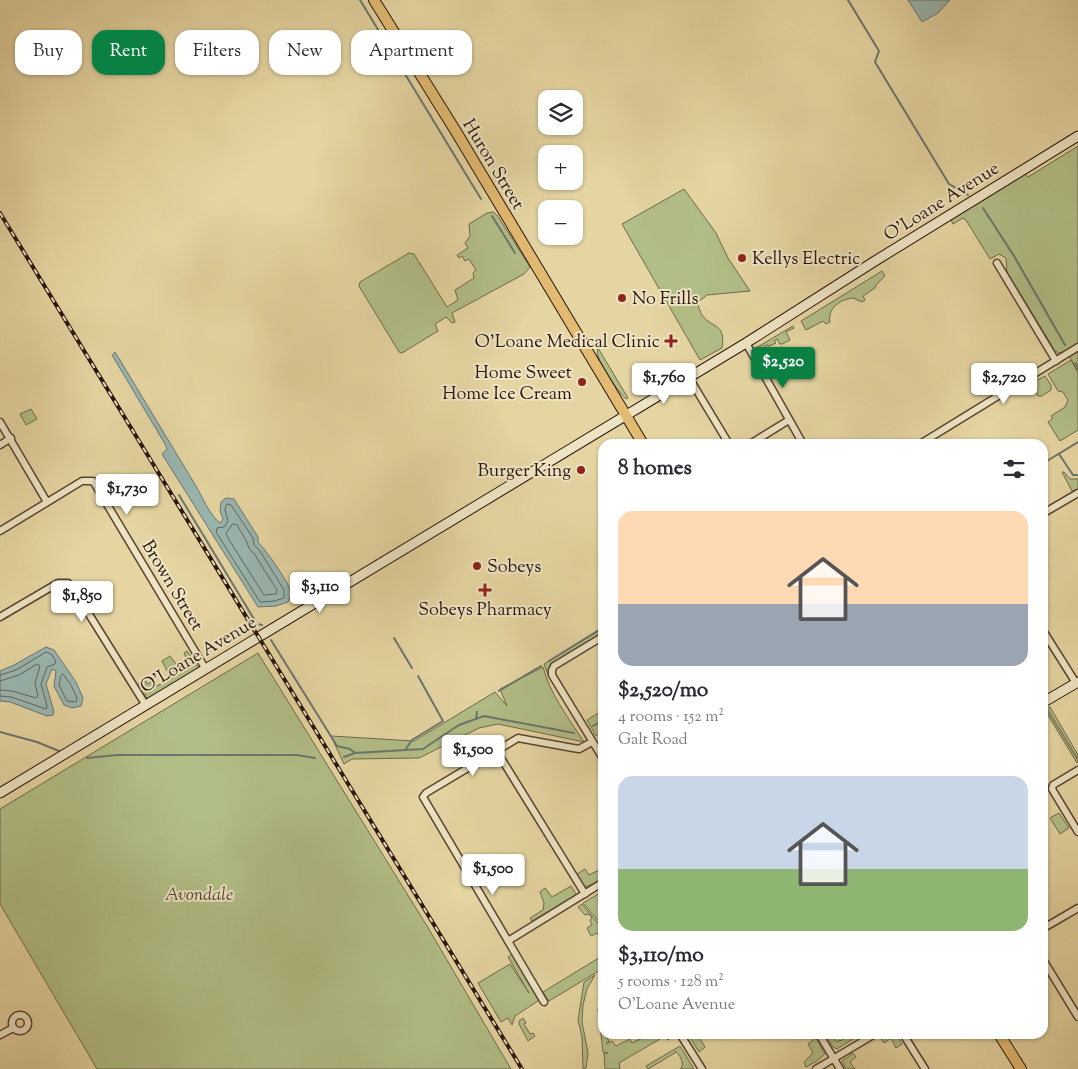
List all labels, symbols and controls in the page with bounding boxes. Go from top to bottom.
chip: Buy [15,30,82,75]
chip: Rent [92,30,165,75]
chip: Filters [175,30,259,75]
chip: New [269,30,341,75]
chip: Apartment [351,30,472,75]
map controls [538,90,583,245]
button: layers [538,90,583,135]
street label: Huron Street [455,115,530,216]
button: + [538,145,583,190]
street label: O'Loane Avenue [879,157,1005,249]
button: − [538,200,583,245]
place label: Kellys Electric [752,247,861,273]
marker: Kellys Electric [736,252,748,264]
place label: No Frills [632,287,698,313]
marker: No Frills [616,292,628,304]
place label: O'Loane Medical Clinic [475,330,660,356]
marker: O'Loane Medical Clinic [664,334,678,348]
pin: $2,520 [742,346,824,389]
text: $2,520 [762,351,804,374]
place label: Home Sweet Home Ice Cream [442,361,572,408]
pin: $1,760 [623,362,705,405]
pin: $2,720 [963,362,1045,405]
text: $1,760 [643,367,685,390]
text: $2,720 [982,367,1026,390]
marker: Home Sweet Home Ice Cream [576,376,588,388]
text: 8 homes [618,454,692,484]
icon: filters [1000,455,1028,483]
place label: Burger King [477,459,571,485]
marker: Burger King [575,464,587,476]
pin: $1,730 [86,474,168,516]
text: $1,730 [107,478,147,501]
street label: Brown Street [134,536,209,636]
icon: home [778,544,868,634]
place label: Sobeys [487,555,541,581]
marker: Sobeys [471,560,483,572]
pin: $3,110 [279,572,361,614]
text: $3,110 [301,576,339,599]
pin: $1,850 [41,580,123,623]
marker: Sobeys Pharmacy [479,584,491,596]
text: $1,850 [62,585,102,608]
place label: Sobeys Pharmacy [418,598,552,624]
street label: O'Loane Avenue [136,611,262,701]
text: $2,520/mo [618,676,708,706]
text: 4 rooms · 152 m² [618,706,724,729]
text: Galt Road [618,729,688,752]
pin: $1,500 [432,734,514,777]
text: $1,500 [453,739,493,762]
icon: home [778,809,868,899]
pin: $1,500 [452,854,534,896]
text: $1,500 [473,858,513,881]
park label: Avondale [165,883,233,909]
text: $3,110/mo [618,941,704,971]
text: 5 rooms · 128 m² [618,971,724,994]
text: O'Loane Avenue [618,994,735,1017]

